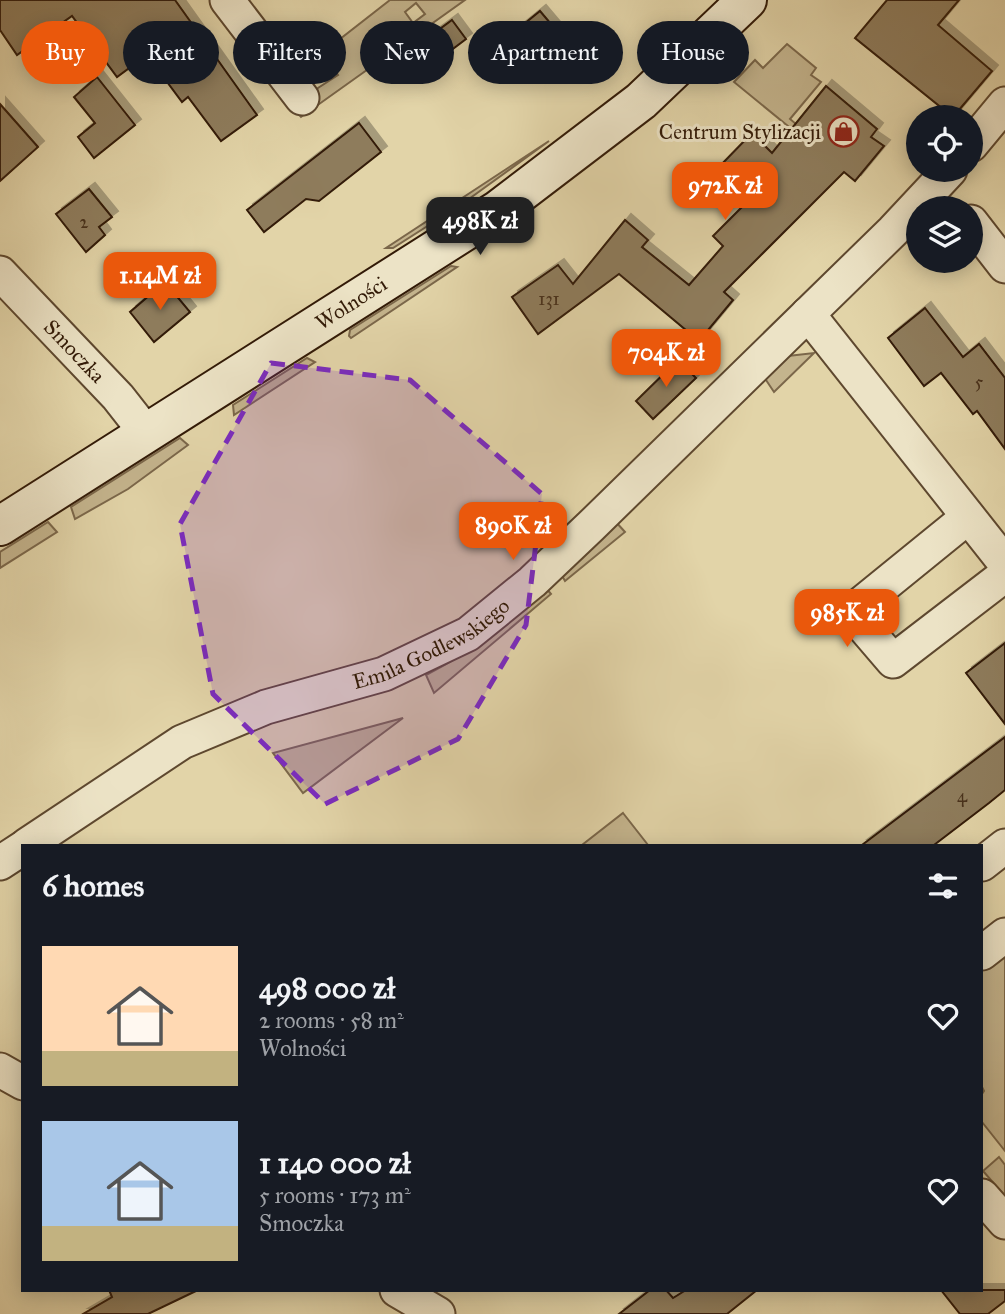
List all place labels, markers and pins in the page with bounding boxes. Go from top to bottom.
shop icon: Centrum Stylizacji [827,115,861,149]
place label: Centrum Stylizacji [659,119,821,145]
pin: 972K zł [660,162,790,222]
pin: 498K zł [415,198,545,257]
pin: 1.14M zł [88,252,232,312]
pin: 704K zł [601,330,731,389]
pin: 890K zł [448,503,578,562]
pin: 985K zł [782,590,912,649]

